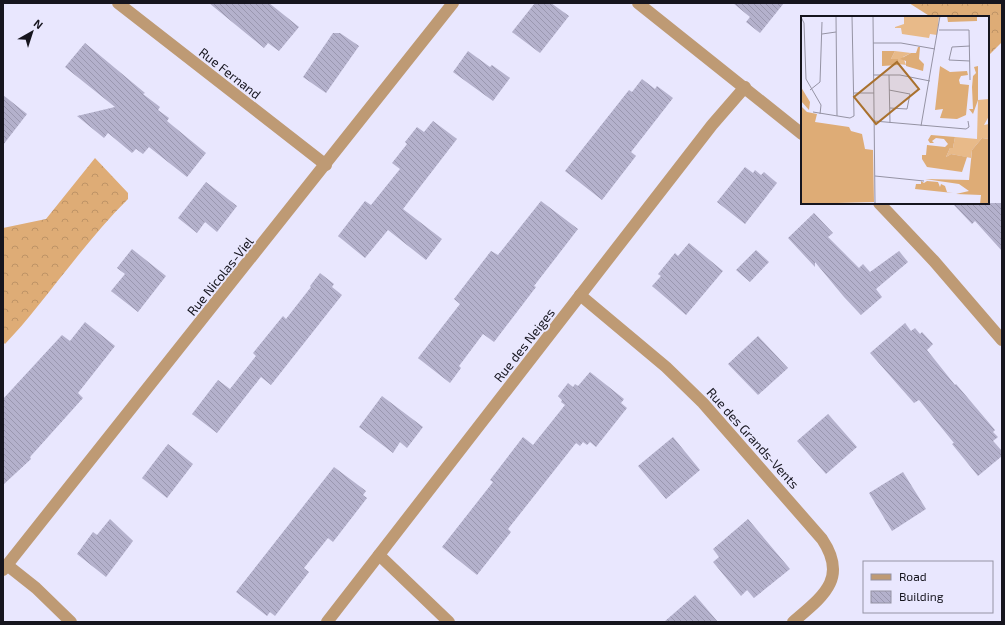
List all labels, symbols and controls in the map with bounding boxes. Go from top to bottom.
north arrow [12,12,52,52]
text: N [31,16,46,31]
inset map [801,16,989,204]
street label: Rue Fernand [196,44,264,102]
street label: Rue Nicolas-Viel [183,233,257,319]
street label: Rue des Neiges [490,305,558,385]
street label: Rue des Grands-Vents [703,384,803,492]
legend [863,561,993,613]
text: Road [899,569,927,583]
text: Building [899,589,944,603]

